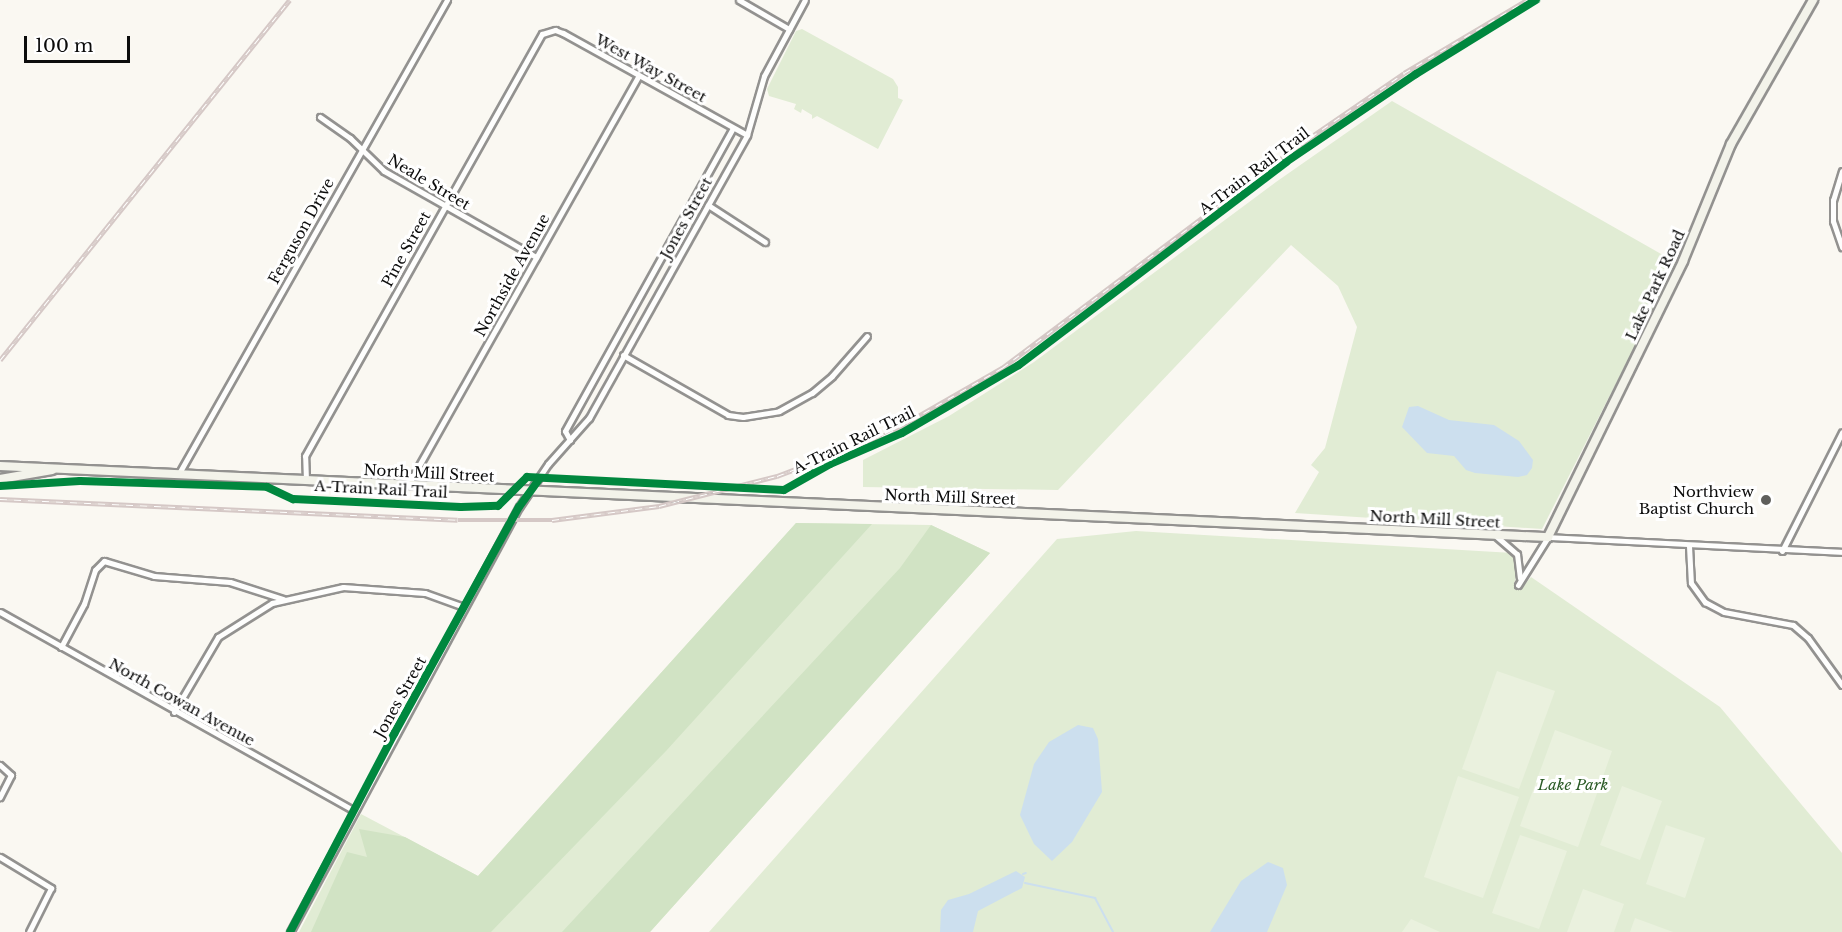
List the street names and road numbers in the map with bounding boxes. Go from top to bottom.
street label: West Way Street [592,30,710,106]
street label: A-Train Rail Trail [1195,123,1313,219]
street label: Neale Street [385,150,473,214]
street label: Jones Street [656,174,716,262]
street label: Ferguson Drive [264,175,338,287]
street label: Pine Street [378,208,434,290]
street label: Northside Avenue [471,210,553,340]
street label: Lake Park Road [1622,227,1688,343]
street label: A-Train Rail Trail [790,403,918,477]
street label: North Mill Street [363,461,495,485]
street label: A-Train Rail Trail [314,477,448,501]
street label: North Mill Street [884,486,1016,508]
street label: North Mill Street [1369,507,1501,531]
street label: Jones Street [370,653,430,741]
street label: North Cowan Avenue [106,654,258,750]

